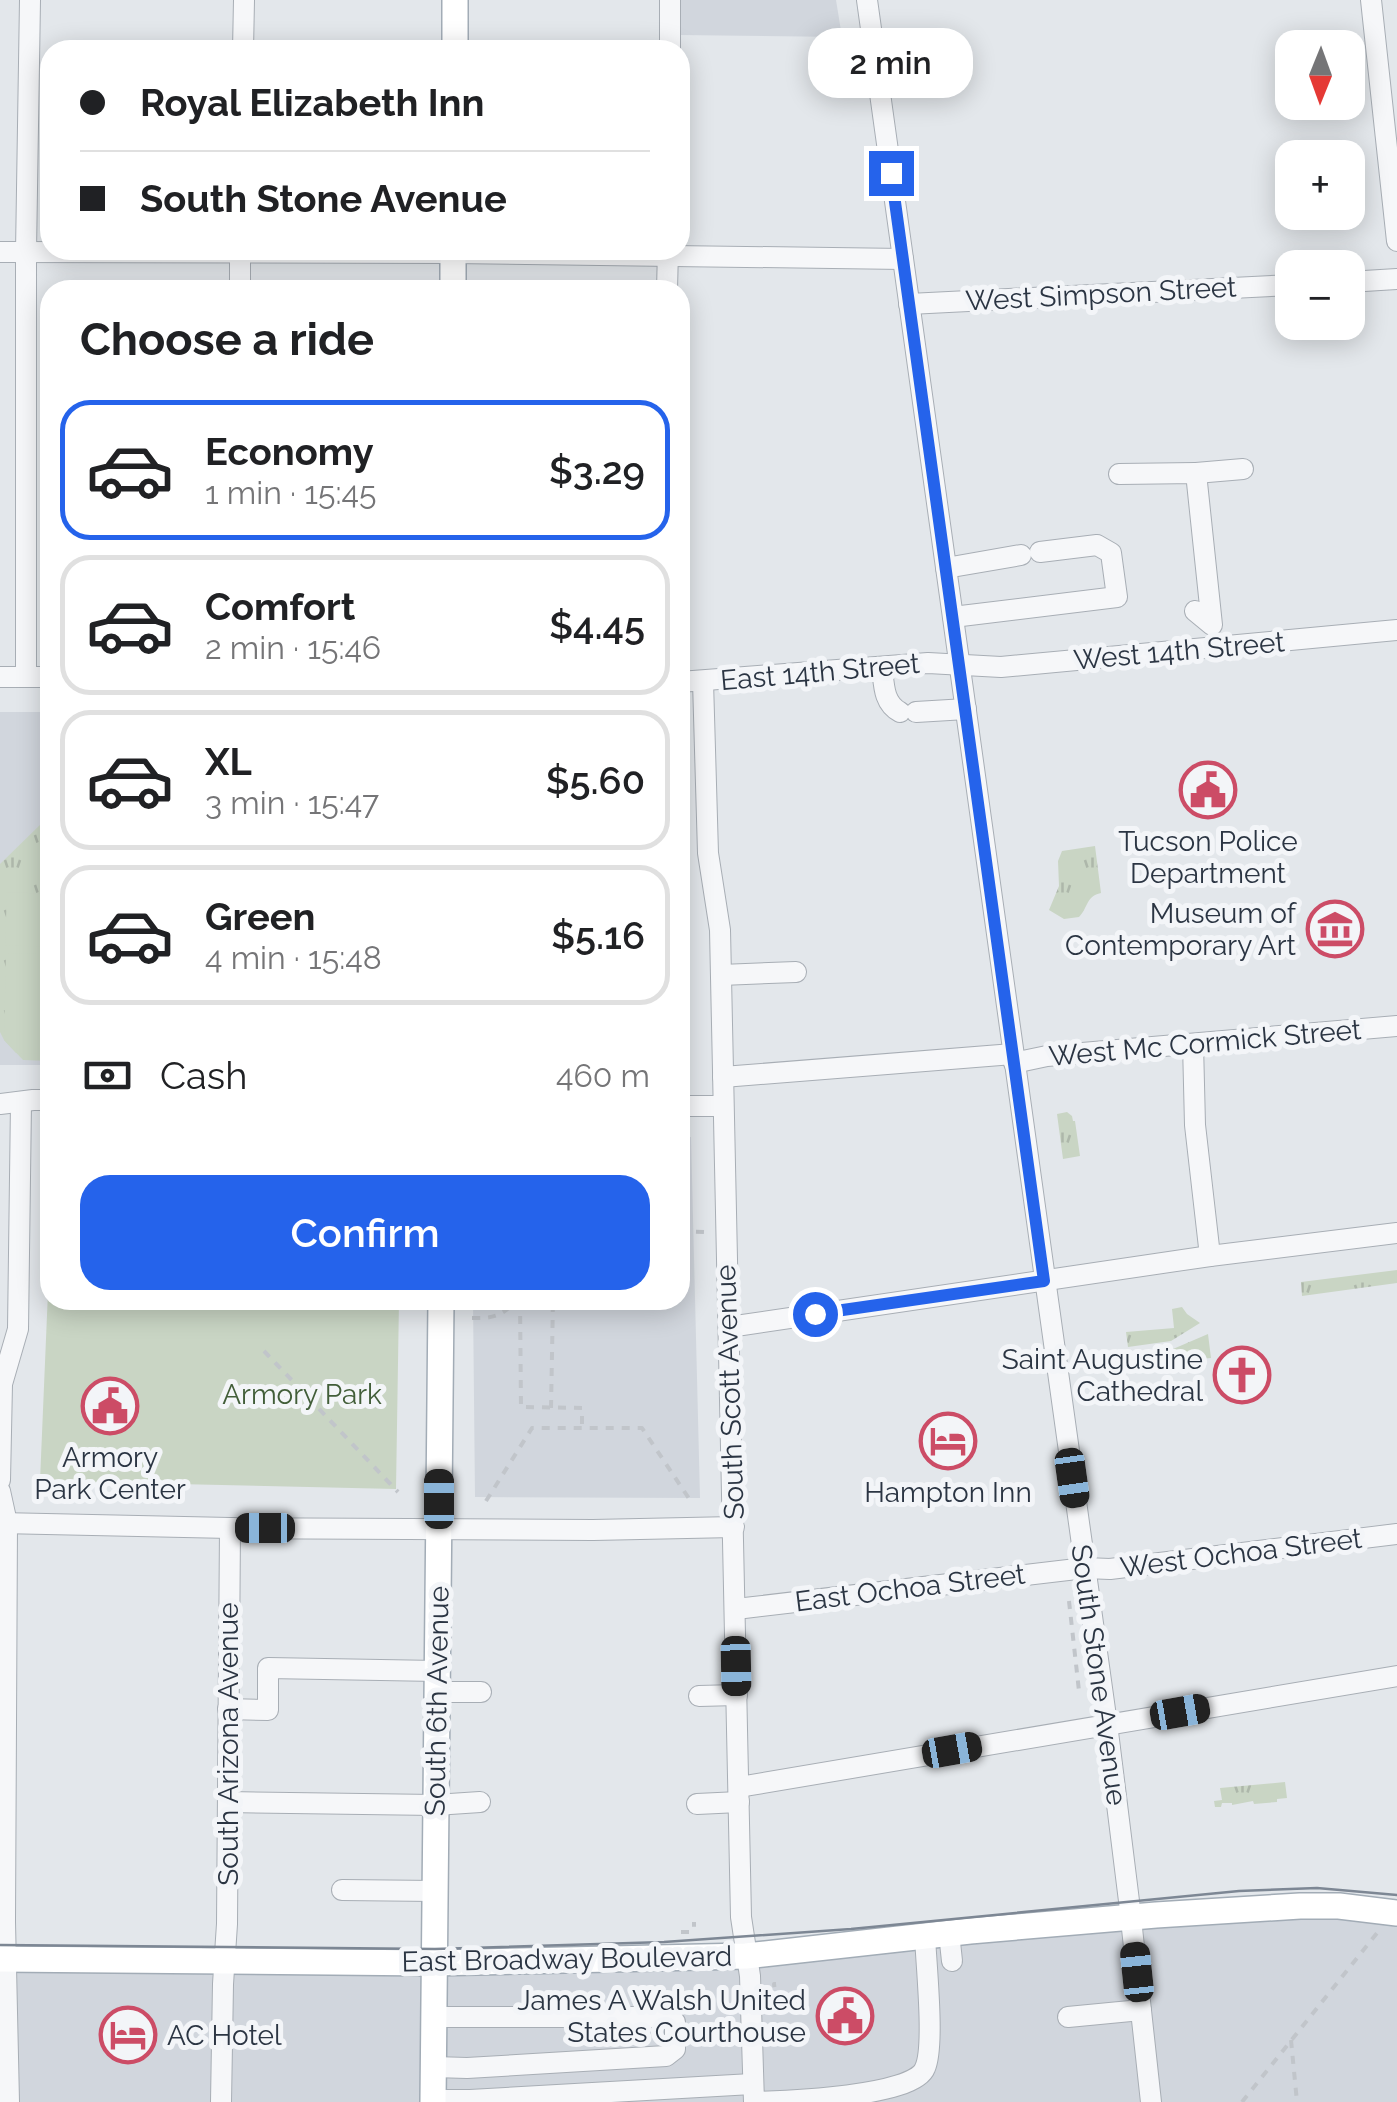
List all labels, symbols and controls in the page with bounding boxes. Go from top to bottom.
callout: 2 min [808,28,974,98]
north arrow [1275,30,1365,120]
map controls [1275,30,1365,340]
text: 2 min [850,44,931,81]
text: Royal Elizabeth Inn [140,80,484,125]
button: + [1275,140,1365,230]
route end [869,151,914,196]
text: South Stone Avenue [140,176,507,221]
button: − [1275,250,1365,340]
street label: West Simpson Street [965,270,1238,318]
text: Choose a ride [80,313,374,366]
icon: car [85,425,175,515]
text: Economy [205,429,374,474]
text: $3.29 [549,448,645,493]
text: 1 min · 15:45 [205,474,376,511]
icon: car [85,580,175,670]
text: Comfort [205,584,355,629]
text: $4.45 [549,603,645,648]
street label: West 14th Street [1072,625,1286,677]
text: 2 min · 15:46 [205,629,381,666]
street label: East 14th Street [719,647,922,697]
icon: car [85,735,175,825]
text: XL [205,739,252,784]
text: $5.60 [546,758,645,803]
public building icon: Tucson Police Department [1178,760,1238,820]
text: 3 min · 15:47 [205,784,379,821]
place label: Tucson Police Department [1118,825,1298,890]
icon: car [85,890,175,980]
text: Green [205,894,315,939]
place label: Museum of Contemporary Art [1065,897,1298,962]
museum icon: Museum of Contemporary Art [1305,899,1365,959]
text: $5.16 [551,913,645,958]
text: 4 min · 15:48 [205,939,382,976]
street label: West Mc Cormick Street [1048,1013,1363,1073]
icon: cash [80,1048,135,1103]
text: Cash [160,1053,247,1098]
text: 460 m [556,1057,650,1094]
button: Confirm [80,1175,650,1290]
street label: South Scott Avenue [709,1264,751,1520]
route start [793,1292,838,1337]
place label: Saint Augustine Cathedral [1002,1343,1203,1408]
church icon: Saint Augustine Cathedral [1212,1345,1272,1405]
public building icon: Armory Park Center [80,1376,140,1436]
park label: Armory Park [222,1378,382,1411]
hotel icon: Hampton Inn [918,1411,978,1471]
place label: Armory Park Center [34,1441,186,1506]
car [1053,1446,1091,1510]
car [424,1469,454,1529]
place label: Hampton Inn [864,1476,1032,1509]
car [235,1513,295,1543]
street label: West Ochoa Street [1118,1522,1364,1584]
street label: South Stone Avenue [1064,1542,1134,1808]
street label: East Ochoa Street [793,1557,1028,1618]
street label: South 6th Avenue [418,1586,456,1816]
street label: South Arizona Avenue [212,1602,245,1886]
car [720,1636,752,1696]
car [1148,1692,1212,1732]
car [920,1730,984,1770]
street label: East Broadway Boulevard [401,1940,733,1978]
car [1119,1941,1155,2003]
place label: James A Walsh United States Courthouse [517,1984,806,2049]
public building icon: James A Walsh United States Courthouse [815,1986,875,2046]
hotel icon: AC Hotel [98,2005,158,2065]
place label: AC Hotel [167,2019,282,2052]

